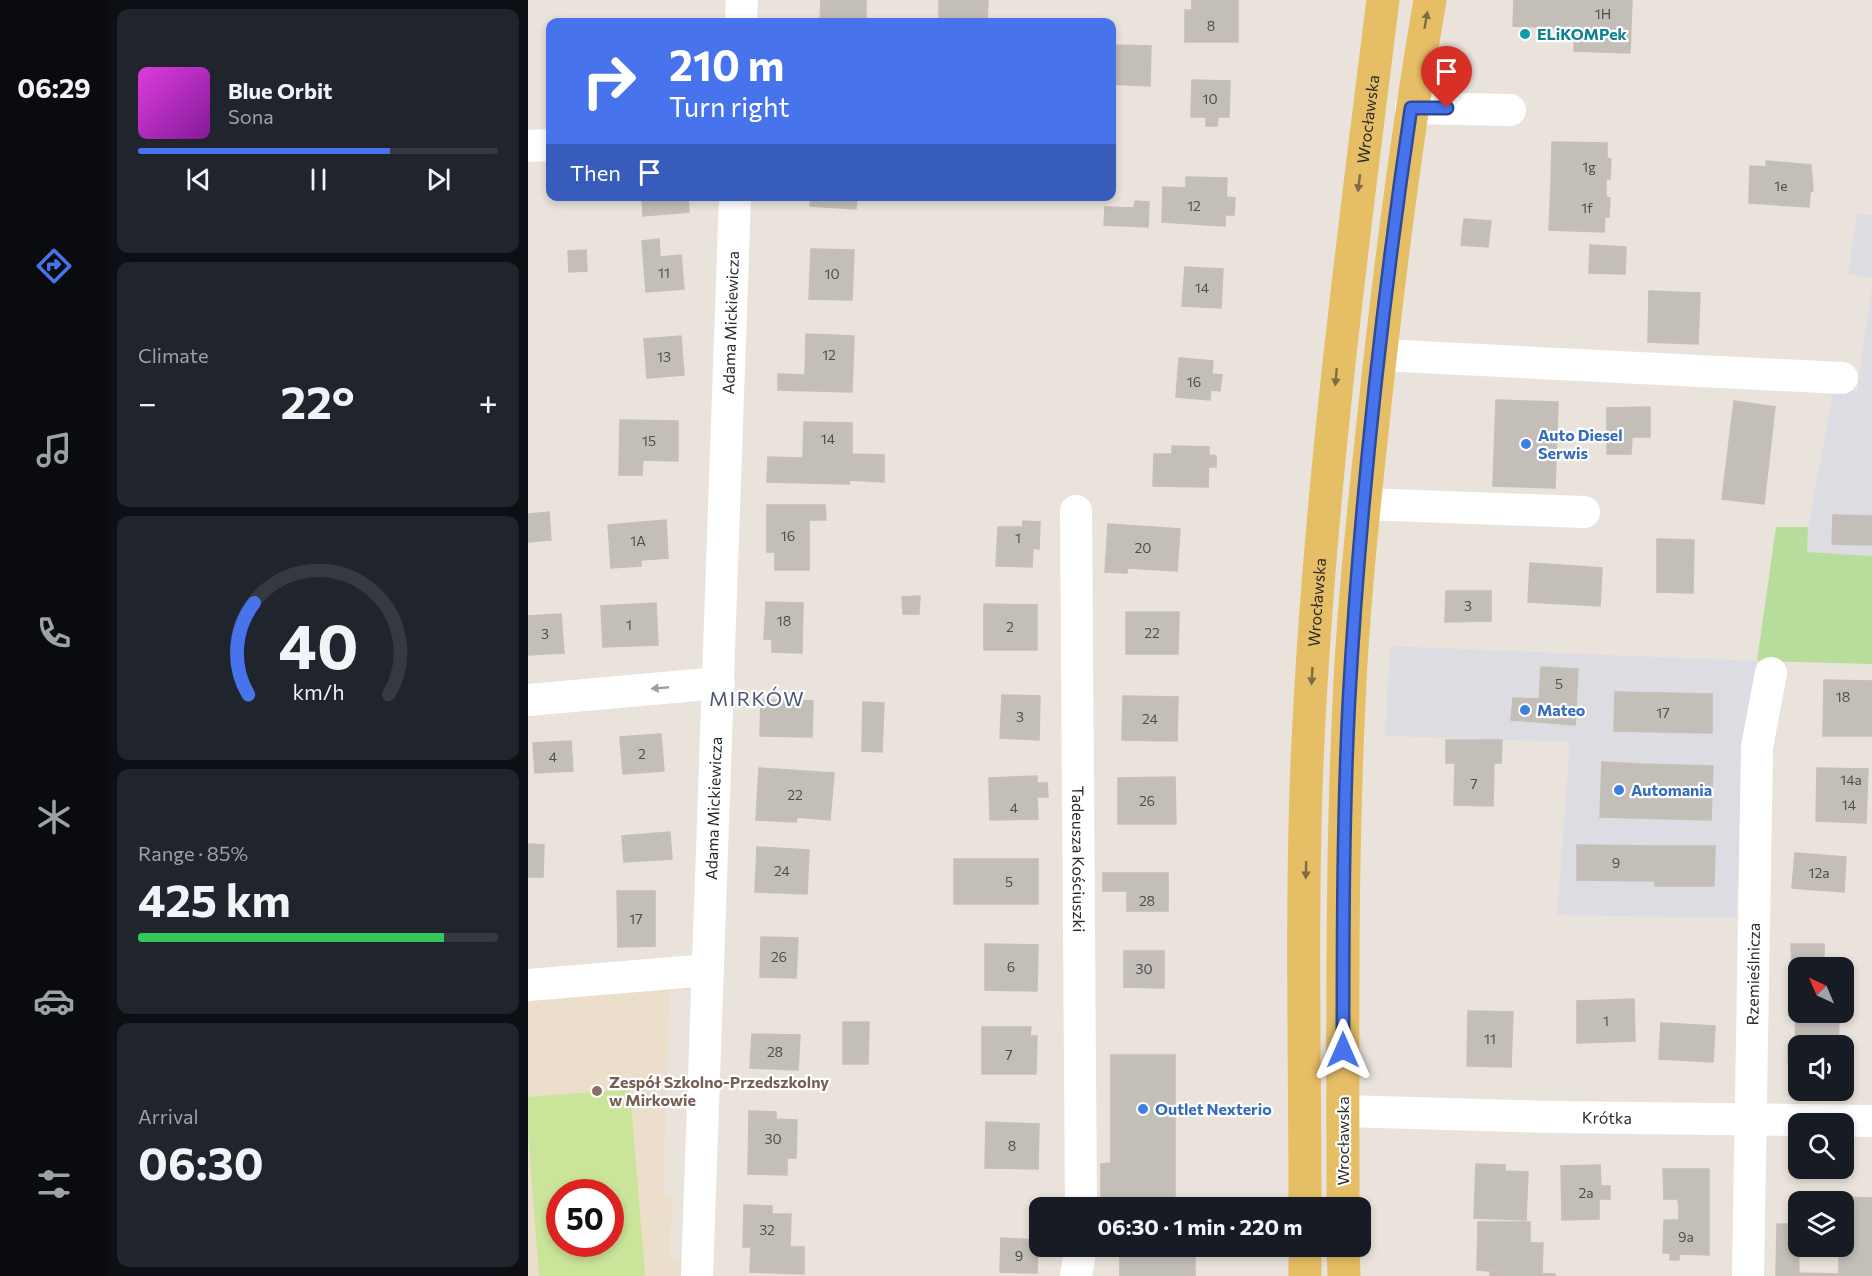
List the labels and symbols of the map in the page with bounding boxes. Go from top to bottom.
house number: 1H [1595,5,1611,22]
one-way arrow [1422,10,1431,29]
house number: 8 [1207,17,1215,34]
place label: ELiKOMPek [1537,24,1628,43]
marker: ELiKOMPek [1518,27,1532,41]
pin [1421,46,1472,108]
street label: Wrocławska [1353,74,1382,165]
house number: 10 [1202,90,1218,107]
house number: 1g [1582,158,1596,175]
one-way arrow [1355,174,1364,193]
house number: 1e [1774,177,1788,194]
house number: 12 [1187,197,1201,214]
house number: 1f [1581,199,1593,216]
street label: Adama Mickiewicza [718,251,742,395]
house number: 11 [658,264,670,281]
house number: 10 [824,265,840,282]
house number: 14 [1195,279,1210,296]
house number: 12 [822,346,836,363]
house number: 13 [657,348,671,365]
one-way arrow [1331,367,1341,386]
house number: 16 [1187,373,1201,390]
place label: Auto Diesel Serwis [1538,425,1623,462]
house number: 14 [821,430,836,447]
house number: 15 [642,432,656,449]
marker: Auto Diesel Serwis [1519,437,1533,451]
house number: 16 [781,527,795,544]
house number: 1 [1015,529,1021,546]
house number: 1A [630,532,646,549]
house number: 20 [1135,539,1151,556]
street label: Wrocławska [1303,557,1329,647]
house number: 3 [1464,597,1472,614]
house number: 18 [777,612,791,629]
house number: 1 [626,616,632,633]
house number: 2 [1006,618,1014,635]
house number: 22 [1144,624,1160,641]
house number: 3 [541,625,549,642]
one-way arrow [1308,666,1317,685]
house number: 5 [1555,675,1563,692]
one-way arrow [651,683,670,693]
district label: MIRKÓW [709,686,805,710]
house number: 18 [1836,688,1850,705]
place label: Mateo [1537,700,1586,719]
marker: Mateo [1518,703,1532,717]
house number: 17 [1656,704,1670,721]
house number: 3 [1016,708,1024,725]
house number: 24 [1142,710,1159,727]
street label: Adama Mickiewicza [701,736,725,880]
house number: 2 [638,745,646,762]
house number: 4 [549,748,558,765]
house number: 14a [1840,771,1862,788]
house number: 7 [1470,775,1478,792]
place label: Automania [1631,780,1712,799]
marker: Automania [1612,783,1626,797]
house number: 22 [787,786,803,803]
street label: Tadeusza Kościuszki [1069,786,1089,932]
house number: 26 [1139,792,1155,809]
house number: 14 [1842,796,1857,813]
house number: 4 [1010,799,1019,816]
house number: 9 [1612,854,1620,871]
one-way arrow [1301,861,1311,880]
house number: 24 [774,862,791,879]
house number: 12a [1808,864,1830,881]
house number: 5 [1005,873,1013,890]
house number: 28 [1139,892,1155,909]
house number: 17 [629,910,643,927]
street label: Rzemieślnicza [1742,923,1763,1025]
house number: 26 [771,948,787,965]
north arrow [1788,957,1854,1023]
house number: 6 [1007,958,1015,975]
house number: 30 [1135,960,1153,977]
house number: 1 [1603,1012,1609,1029]
position arrow [1311,1018,1375,1082]
house number: 11 [1484,1030,1496,1047]
house number: 28 [767,1043,783,1060]
house number: 7 [1005,1046,1013,1063]
place label: Zespół Szkolno-Przedszkolny w Mirkowie [609,1072,829,1109]
marker: Zespół Szkolno-Przedszkolny w Mirkowie [590,1084,604,1098]
street label: Wrocławska [1333,1096,1352,1186]
place label: Outlet Nexterio [1155,1099,1272,1118]
marker: Outlet Nexterio [1136,1102,1150,1116]
street label: Krótka [1582,1107,1632,1127]
house number: 30 [764,1130,782,1147]
house number: 8 [1008,1137,1016,1154]
speed limit sign: 50 [546,1179,624,1257]
house number: 2a [1578,1184,1594,1201]
house number: 32 [759,1221,775,1238]
house number: 9a [1678,1228,1694,1245]
house number: 9 [1015,1247,1023,1264]

